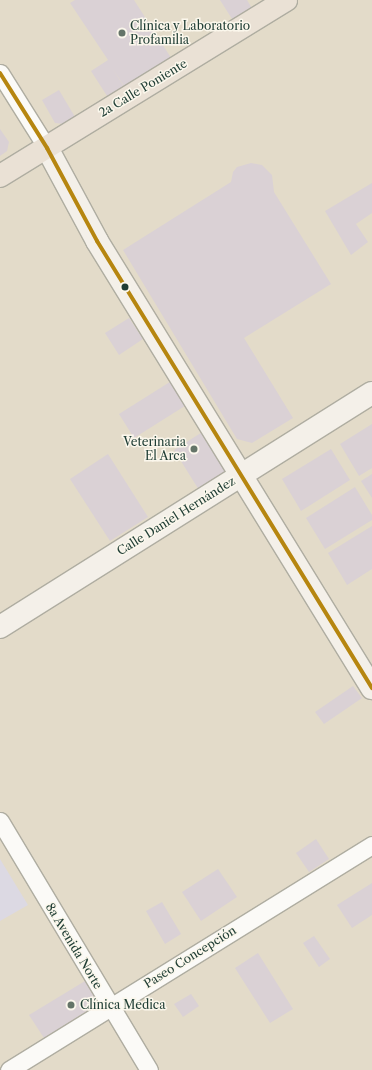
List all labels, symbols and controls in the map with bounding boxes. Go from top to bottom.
place label: Clínica y Laboratorio Profamilia [130,19,251,47]
marker: Clínica y Laboratorio Profamilia [117,28,127,38]
street label: 2a Calle Poniente [96,56,190,120]
unlabelled marker [120,282,130,292]
place label: Veterinaria El Arca [123,435,186,463]
marker: Veterinaria El Arca [189,444,199,454]
street label: Calle Daniel Hernández [114,474,238,558]
street label: 8a Avenida Norte [42,900,106,992]
street label: Paseo Concepción [141,923,239,991]
place label: Clínica Medica [80,998,166,1012]
marker: Clínica Medica [65,999,77,1011]

